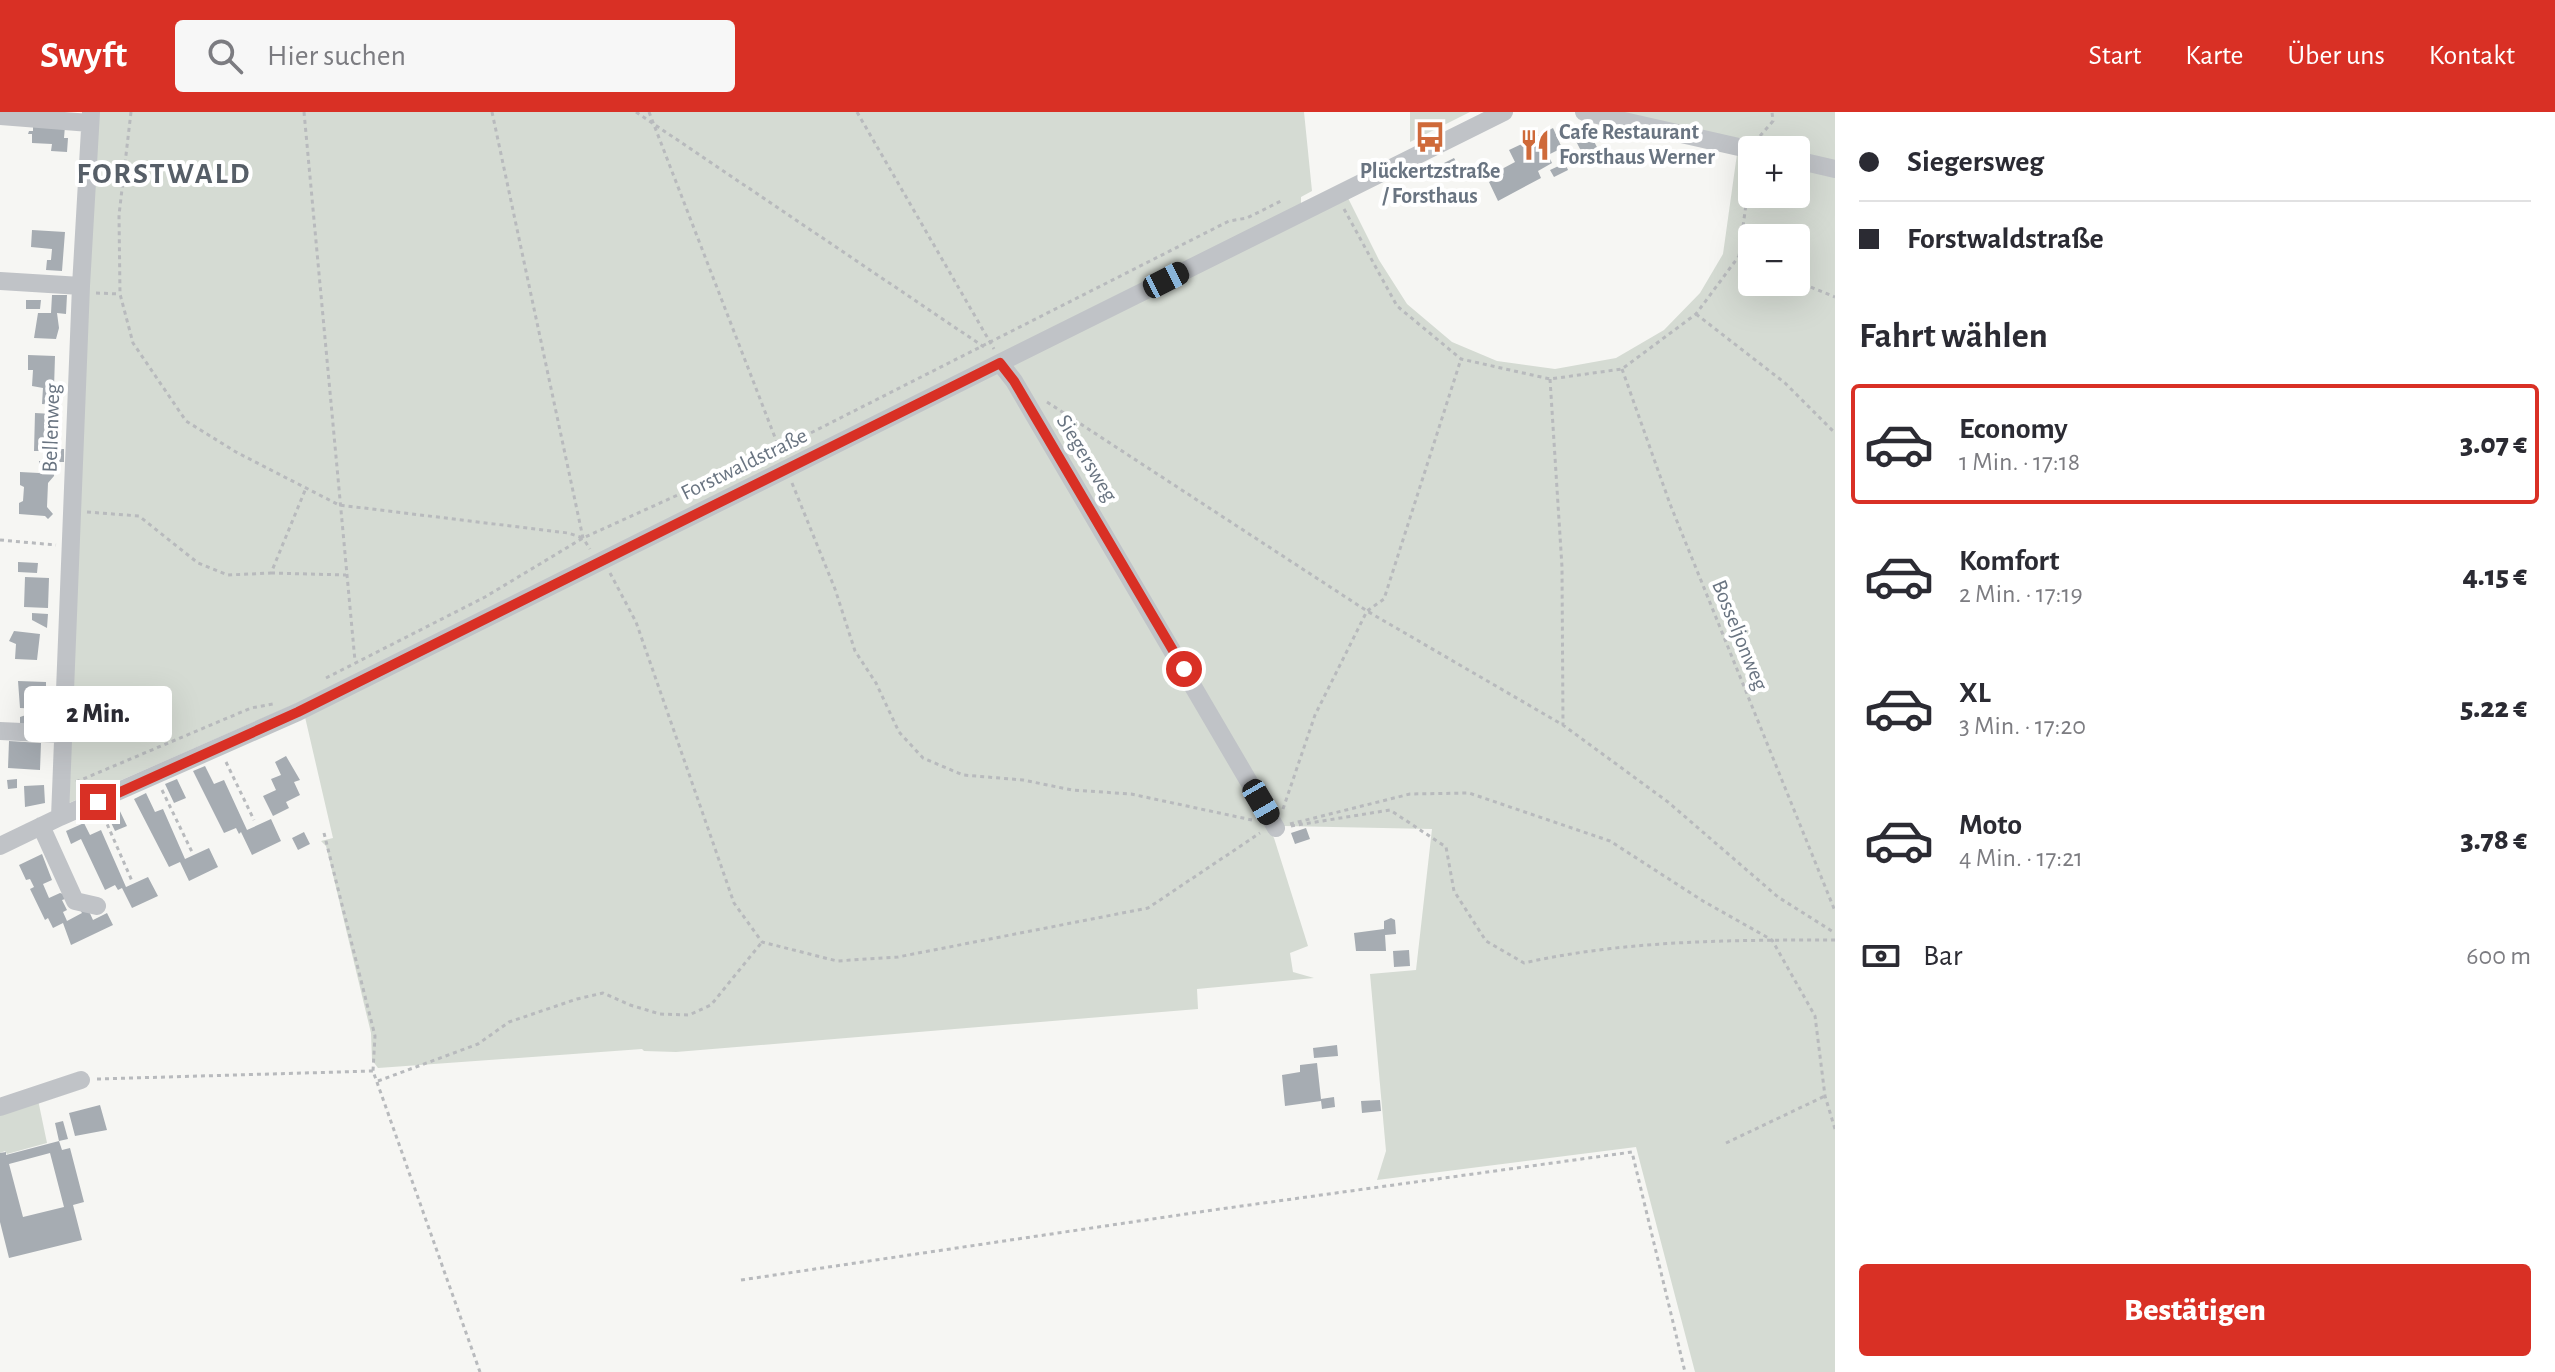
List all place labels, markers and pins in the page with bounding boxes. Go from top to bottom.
bus stop icon: Plückertzstraße / Forsthaus [1413,120,1447,154]
place label: Cafe Restaurant Forsthaus Werner [1559,121,1715,168]
restaurant icon: Cafe Restaurant Forsthaus Werner [1518,128,1552,162]
place label: Plückertzstraße / Forsthaus [1360,160,1500,207]

